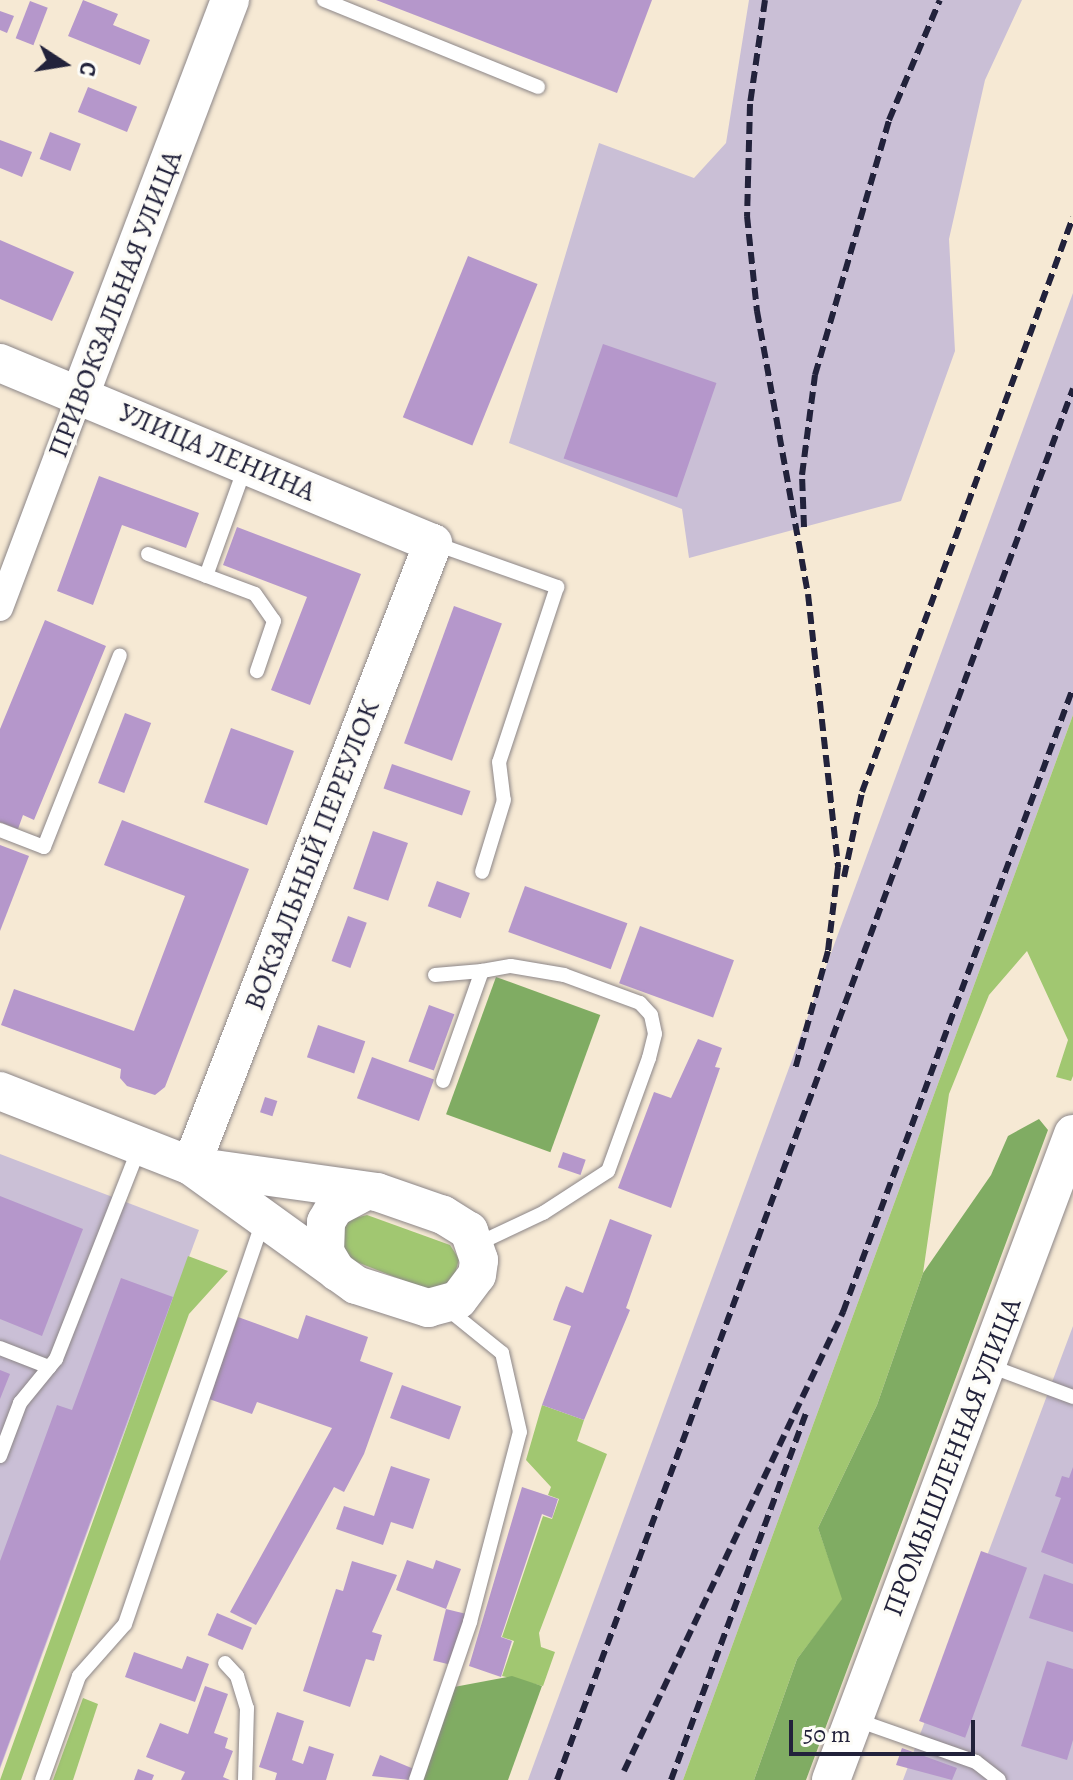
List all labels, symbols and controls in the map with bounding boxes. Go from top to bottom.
north arrow [24,24,104,104]
text: С [71,59,104,79]
street label: ПРИВОКЗАЛЬНАЯ УЛИЦА [41,146,189,462]
street label: УЛИЦА ЛЕНИНА [114,395,320,509]
street label: ВОКЗАЛЬНЫЙ ПЕРЕУЛОК [237,695,387,1015]
street label: ПРОМЫШЛЕННАЯ УЛИЦА [876,1293,1028,1621]
scale bar [793,1704,979,1754]
text: 50 m [803,1718,851,1750]

